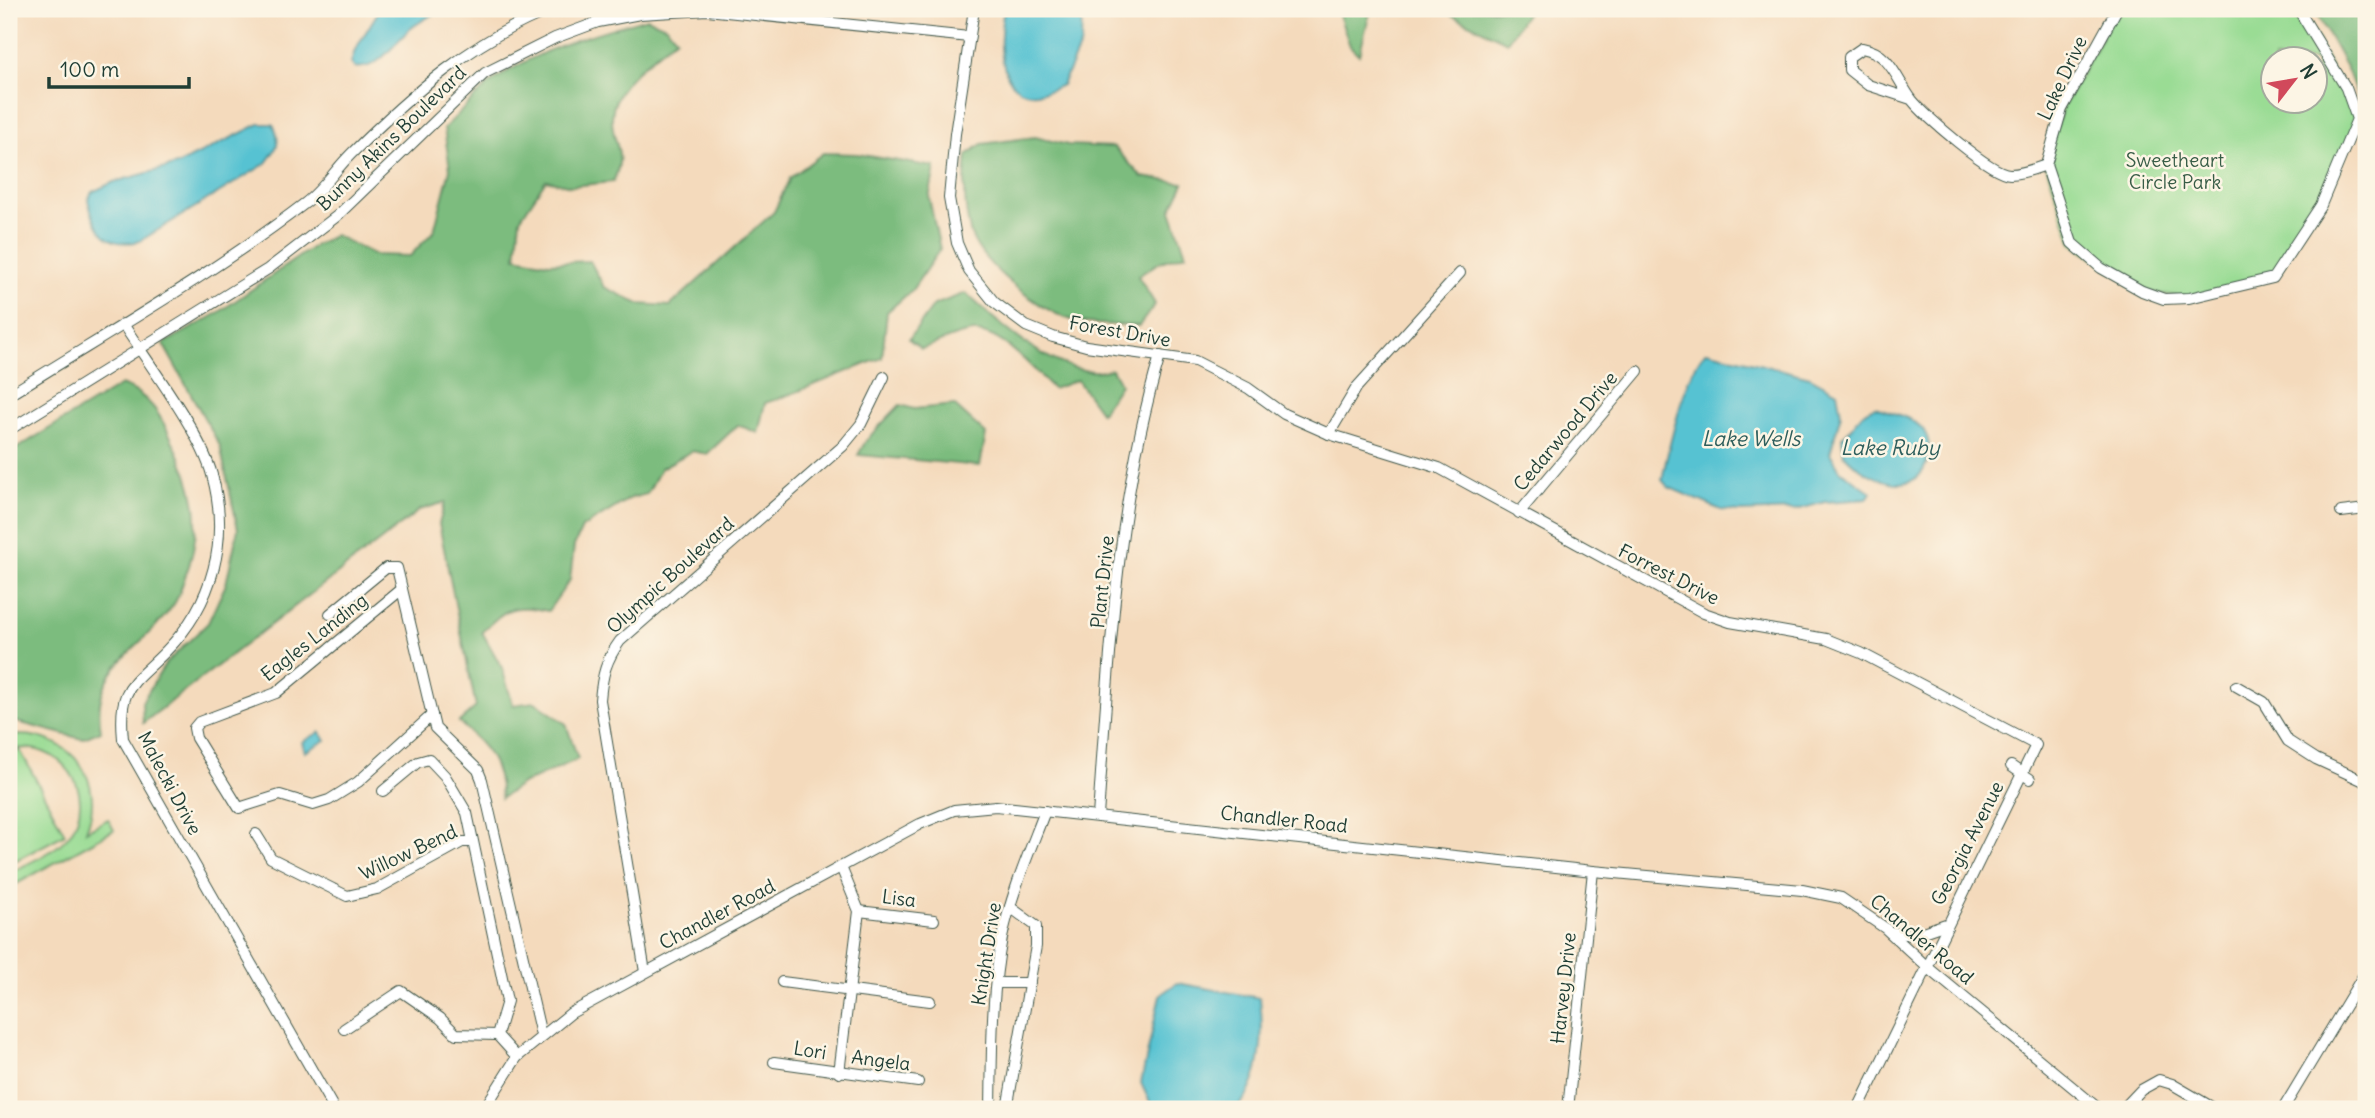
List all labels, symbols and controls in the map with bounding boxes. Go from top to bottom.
street label: Lake Drive [2032,32,2092,124]
scale bar [49,46,189,90]
north arrow [2260,46,2330,116]
text: 100 m [60,56,119,83]
text: N [2295,59,2322,83]
street label: Bunny Akins Boulevard [311,60,471,216]
park label: Sweetheart Circle Park [2126,148,2224,194]
street label: Forest Drive [1067,310,1173,352]
street label: Cedarwood Drive [1508,366,1622,496]
water label: Lake Wells [1702,425,1802,452]
water label: Lake Ruby [1840,434,1942,461]
street label: Olympic Boulevard [601,512,739,638]
street label: Plant Drive [1085,534,1119,630]
street label: Forrest Drive [1614,538,1724,610]
street label: Eagles Landing [256,588,372,686]
street label: Malecki Drive [133,727,207,839]
street label: Georgia Avenue [1925,777,2009,909]
street label: Chandler Road [1219,800,1349,838]
street label: Willow Bend [355,819,461,885]
street label: Chandler Road [655,873,779,955]
street label: Lisa [881,884,918,912]
street label: Chandler Road [1865,889,1979,989]
street label: Knight Drive [966,901,1006,1007]
street label: Harvey Drive [1545,931,1581,1045]
street label: Lori [792,1036,828,1064]
street label: Angela [850,1044,912,1076]

